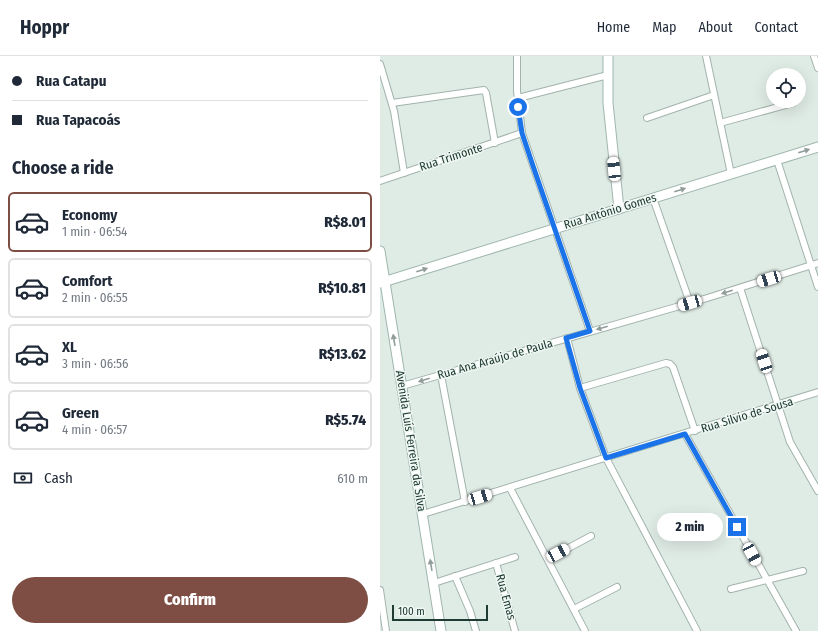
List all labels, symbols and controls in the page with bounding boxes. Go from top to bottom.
text: Hoppr [20,16,69,39]
text: Home [597,19,630,36]
text: Map [652,19,676,36]
text: About [698,19,733,36]
text: Contact [755,19,798,36]
map controls [766,68,806,108]
button: locate [766,68,806,108]
text: Rua Catapu [36,72,106,90]
route start [509,98,527,116]
text: Rua Tapacoás [36,111,120,129]
street label: Rua Trimonte [418,140,484,174]
one-way arrow [799,148,811,154]
car [607,156,621,182]
text: Choose a ride [12,157,114,179]
one-way arrow [674,187,686,193]
street label: Rua Antônio Gomes [562,190,658,232]
icon: car [14,204,50,240]
text: Economy [62,206,117,224]
text: R$8.01 [324,213,366,231]
text: 1 min · 06:54 [62,224,127,239]
one-way arrow [417,267,429,273]
icon: car [14,270,50,306]
car [756,270,782,288]
text: Comfort [62,272,113,290]
text: R$10.81 [318,279,366,297]
one-way arrow [721,289,733,295]
text: 2 min · 06:55 [62,290,128,305]
car [677,294,703,312]
one-way arrow [596,325,608,331]
one-way arrow [391,334,397,346]
icon: car [14,336,50,372]
street label: Rua Ana Araújo de Paula [436,336,554,382]
text: XL [62,338,77,356]
text: R$13.62 [319,345,366,363]
car [755,348,773,374]
text: 3 min · 06:56 [62,356,128,371]
street label: Avenida Luís Ferreira da Silva [393,369,429,513]
one-way arrow [418,377,430,383]
street label: Rua Silvio de Sousa [699,394,795,436]
icon: car [14,402,50,438]
text: Green [62,404,99,422]
text: R$5.74 [325,411,366,429]
text: 4 min · 06:57 [62,422,127,437]
icon: cash [12,467,34,489]
text: Cash [44,469,73,487]
text: 610 m [337,471,368,486]
car [467,488,493,506]
callout: 2 min [657,513,723,541]
route end [728,518,746,536]
text: 2 min [676,519,704,534]
car [741,541,763,567]
car [545,542,571,564]
one-way arrow [428,559,434,571]
street label: Rua Emas [493,572,519,622]
button: Confirm [12,577,368,623]
scale bar [392,603,488,622]
text: 100 m [398,605,425,618]

